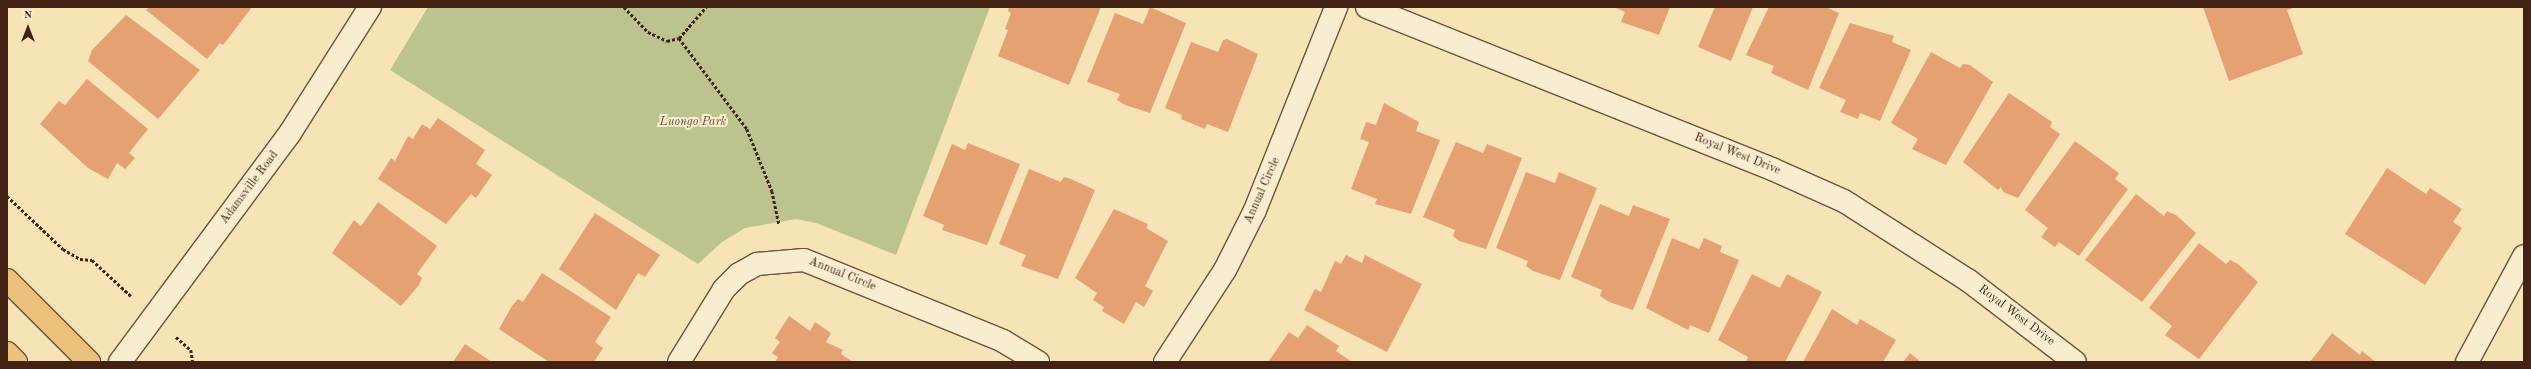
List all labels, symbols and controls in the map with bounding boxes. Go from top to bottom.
north arrow [8,8,48,48]
text: N [24,10,32,21]
park label: Luongo Park [660,116,726,130]
street label: Royal West Drive [1692,131,1782,179]
street label: Adamsville Road [218,149,282,227]
street label: Annual Circle [1242,156,1284,226]
street label: Annual Circle [806,255,878,295]
street label: Royal West Drive [1975,283,2057,349]

